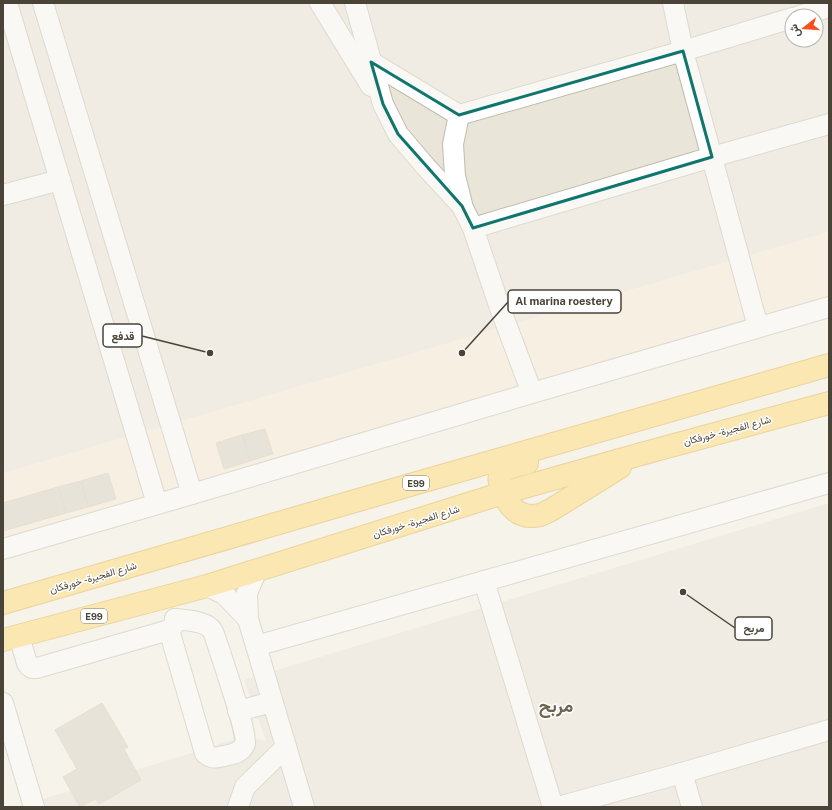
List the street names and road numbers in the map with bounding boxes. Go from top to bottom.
street label: شارع الفجيرة - خورفكان [682,413,772,448]
road number: E99 [403,476,429,490]
street label: شارع الفجيرة - خورفكان [371,502,461,541]
street label: شارع الفجيرة - خورفكان [48,559,138,596]
road number: E99 [81,609,107,623]

